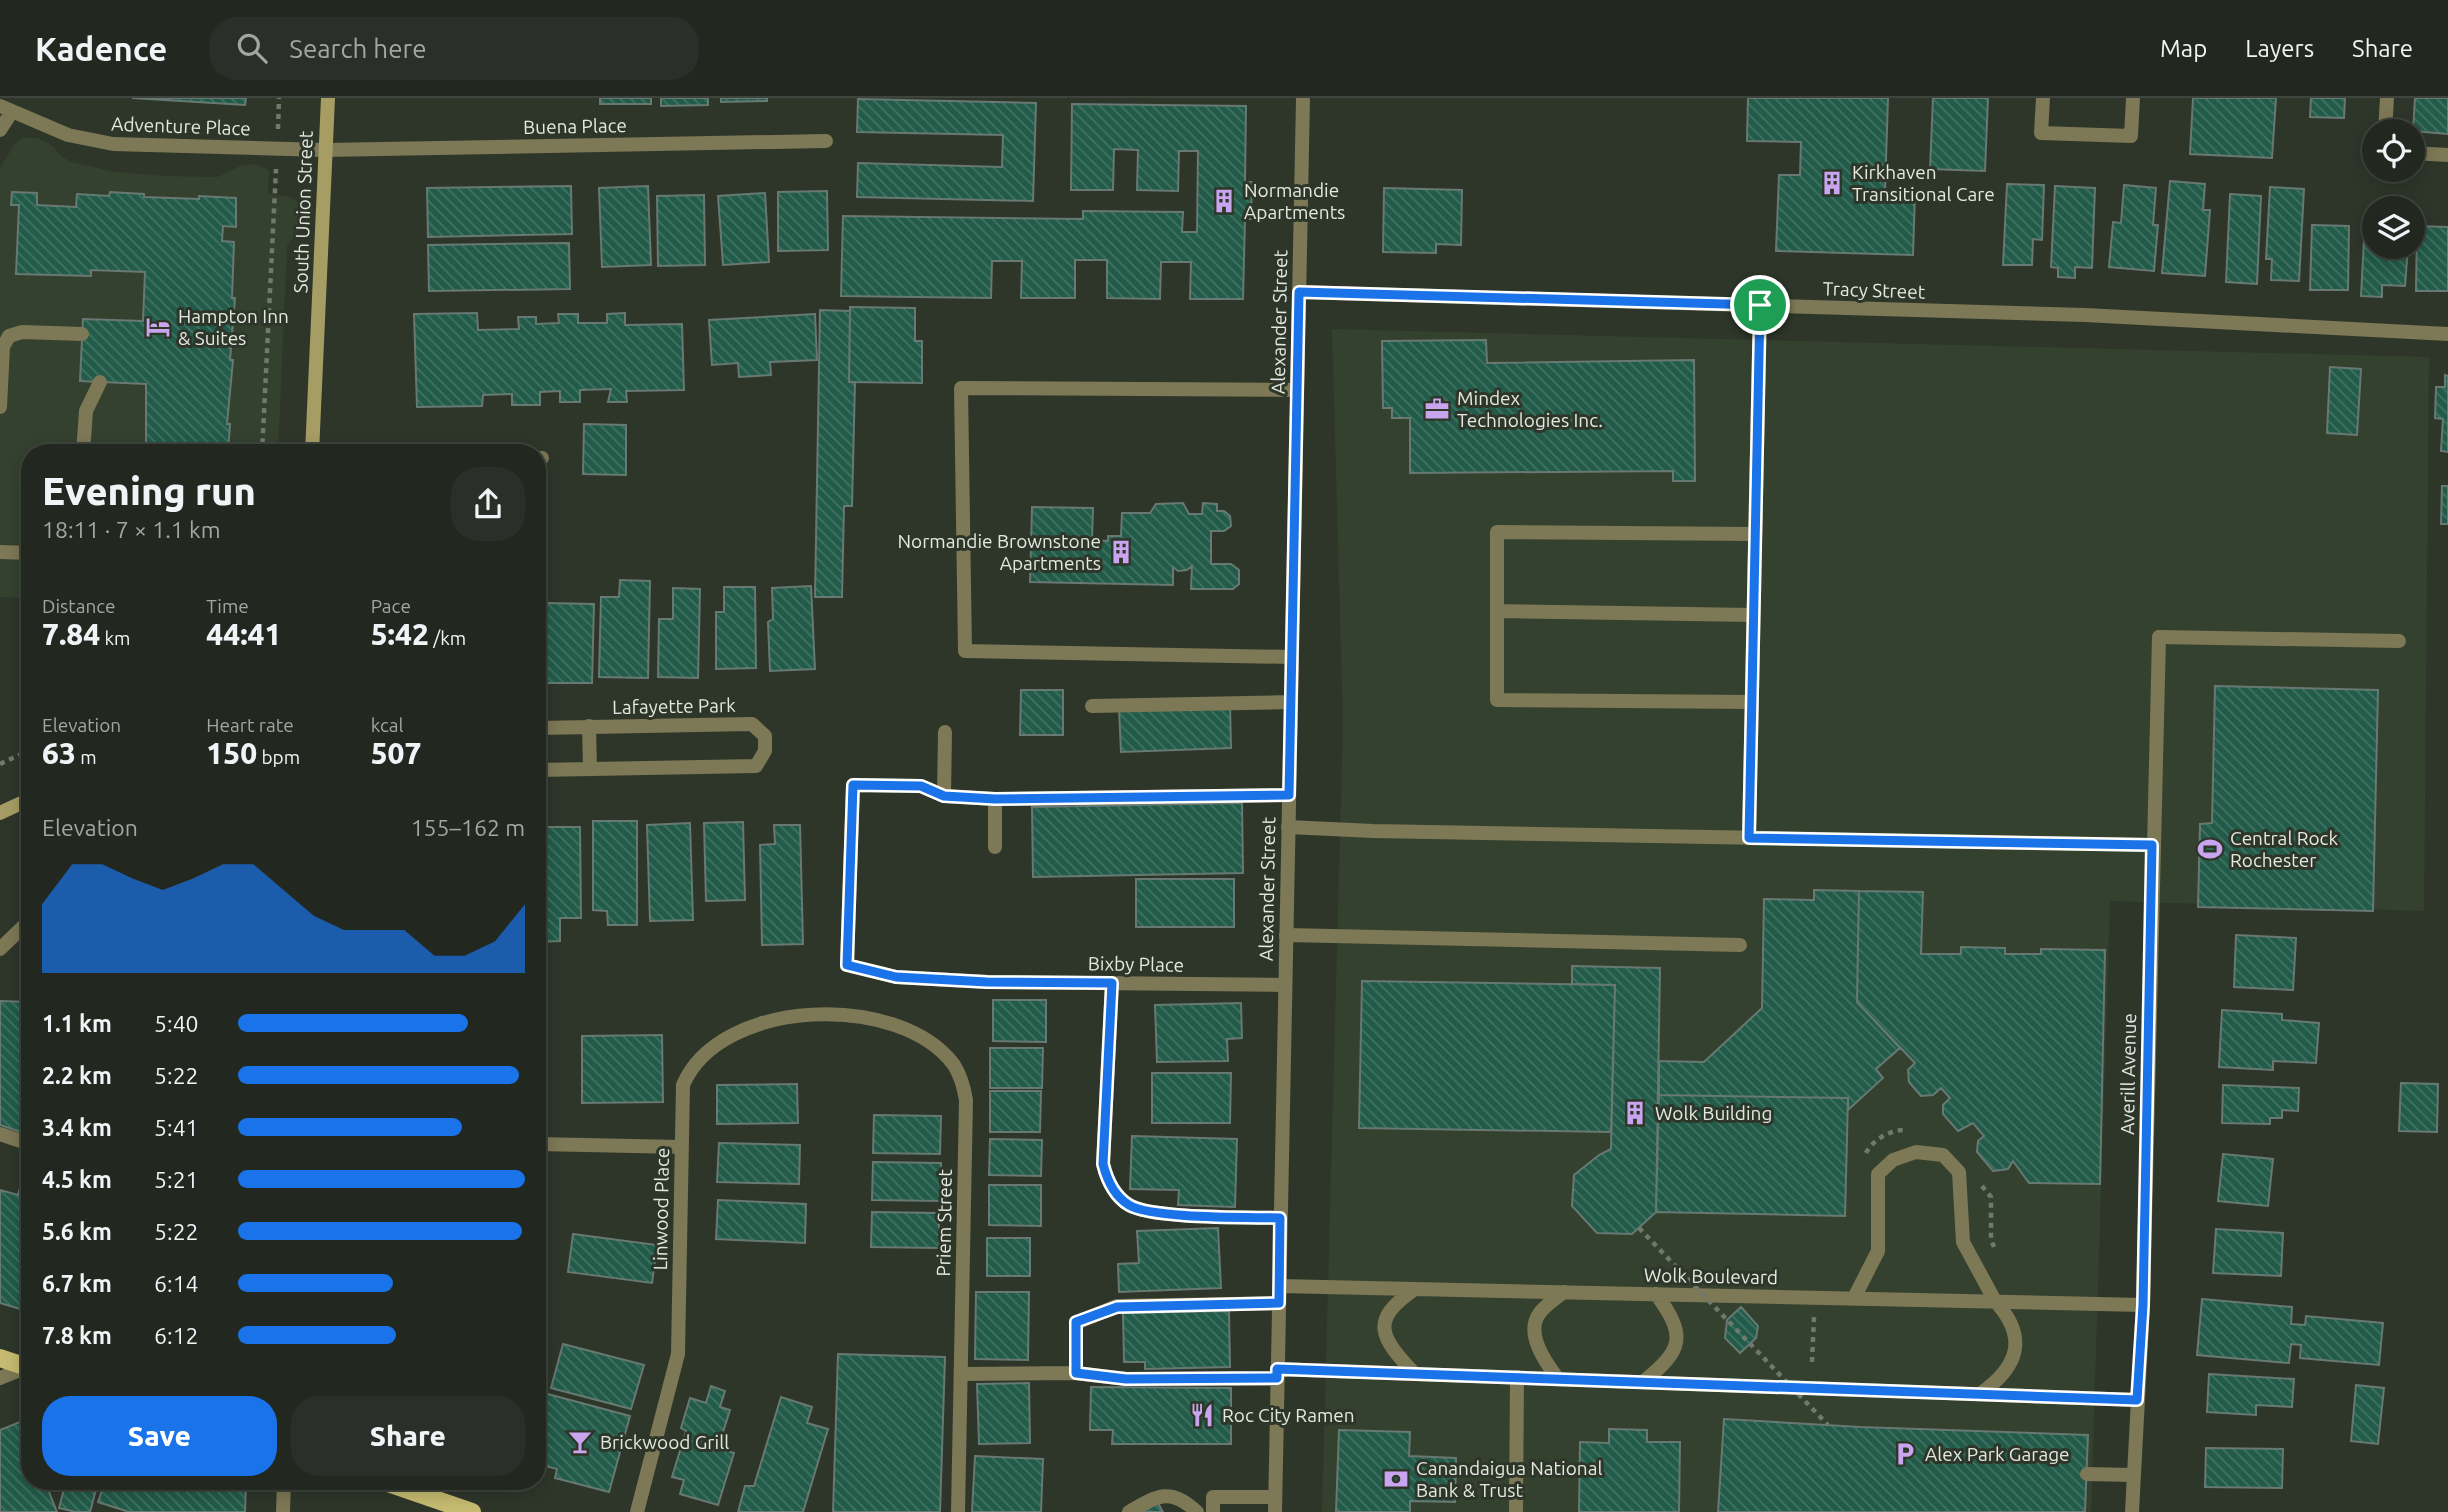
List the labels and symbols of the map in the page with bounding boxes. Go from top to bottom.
street label: Adventure Place [111,113,251,139]
street label: Buena Place [523,114,627,138]
street label: South Union Street [289,130,317,294]
place label: Kirkhaven Transitional Care [1852,161,1995,205]
building icon: Kirkhaven Transitional Care [1818,169,1846,197]
place label: Normandie Apartments [1244,179,1345,223]
building icon: Normandie Apartments [1210,187,1238,215]
street label: Alexander Street [1267,249,1291,394]
pin [1730,275,1790,335]
street label: Tracy Street [1822,277,1926,303]
place label: Hampton Inn & Suites [178,305,289,349]
hotel icon: Hampton Inn & Suites [144,313,172,341]
place label: Mindex Technologies Inc. [1457,387,1603,431]
office icon: Mindex Technologies Inc. [1423,395,1451,423]
place label: Normandie Brownstone Apartments [897,530,1101,574]
building icon: Normandie Brownstone Apartments [1107,538,1135,566]
street label: Lafayette Park [612,694,736,718]
street label: Alexander Street [1255,816,1279,961]
place label: Central Rock Rochester [2230,827,2338,871]
sports icon: Central Rock Rochester [2196,835,2224,863]
street label: Bixby Place [1088,952,1184,976]
street label: Averill Avenue [2116,1013,2140,1135]
building icon: Wolk Building [1621,1099,1649,1127]
place label: Wolk Building [1655,1102,1772,1124]
street label: Linwood Place [649,1147,673,1271]
street label: Priem Street [932,1169,956,1277]
street label: Wolk Boulevard [1644,1264,1778,1288]
restaurant icon: Roc City Ramen [1188,1401,1216,1429]
place label: Roc City Ramen [1222,1404,1355,1426]
bar icon: Brickwood Grill [566,1428,594,1456]
place label: Brickwood Grill [600,1431,729,1453]
parking icon: Alex Park Garage [1891,1440,1919,1468]
place label: Alex Park Garage [1925,1443,2070,1465]
place label: Canandaigua National Bank & Trust [1416,1457,1602,1501]
bank icon: Canandaigua National Bank & Trust [1382,1465,1410,1493]

